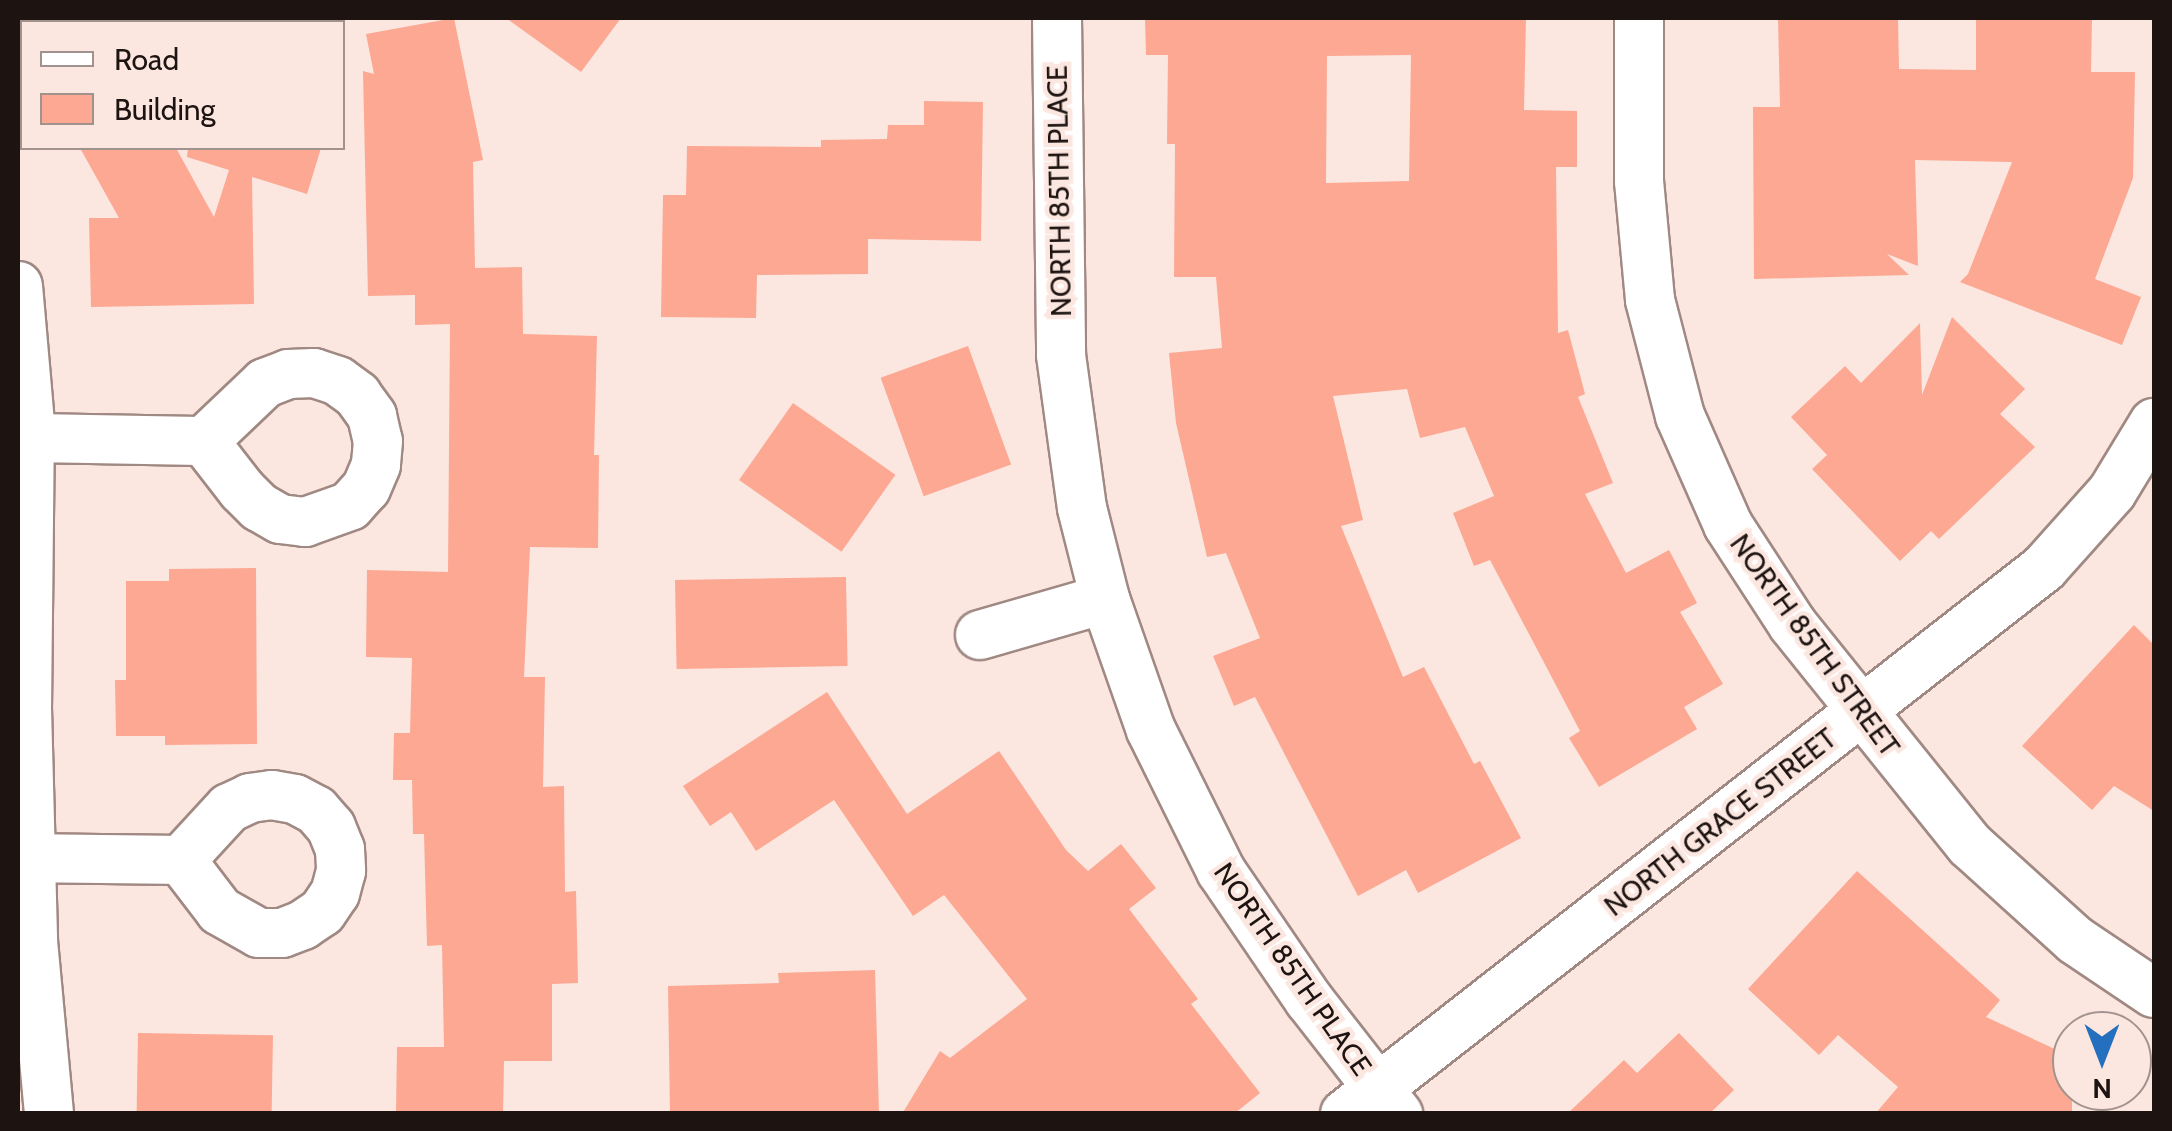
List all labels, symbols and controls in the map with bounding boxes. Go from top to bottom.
legend [20,20,345,150]
text: Road [114,41,179,78]
street label: NORTH 85TH PLACE [1040,65,1078,317]
text: Building [114,91,216,128]
street label: NORTH 85TH STREET [1723,528,1907,762]
street label: NORTH GRACE STREET [1598,721,1842,923]
street label: NORTH 85TH PLACE [1207,856,1379,1082]
north arrow [2052,1011,2152,1111]
text: N [2092,1072,2112,1106]

